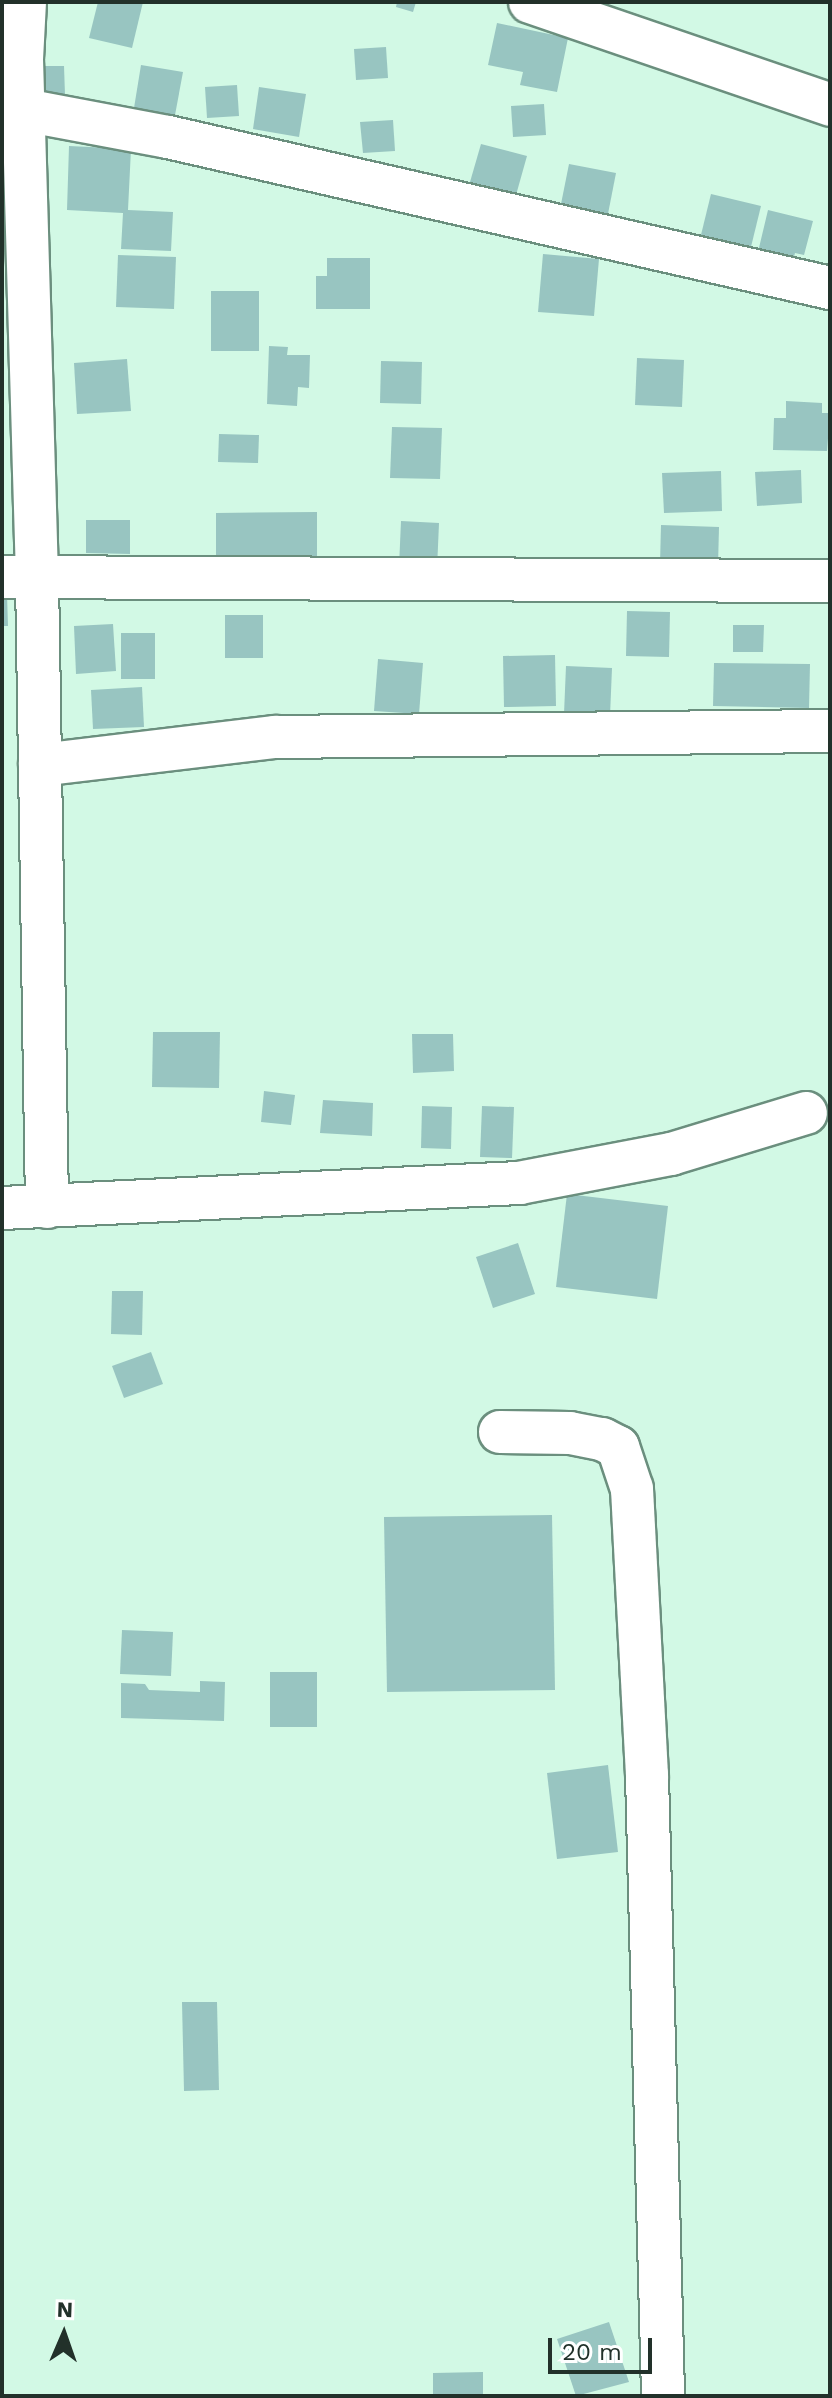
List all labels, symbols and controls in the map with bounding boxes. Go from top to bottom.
north arrow [24,2294,104,2374]
text: N [56,2297,73,2322]
scale bar [552,2322,656,2372]
text: 20 m [562,2338,622,2366]

